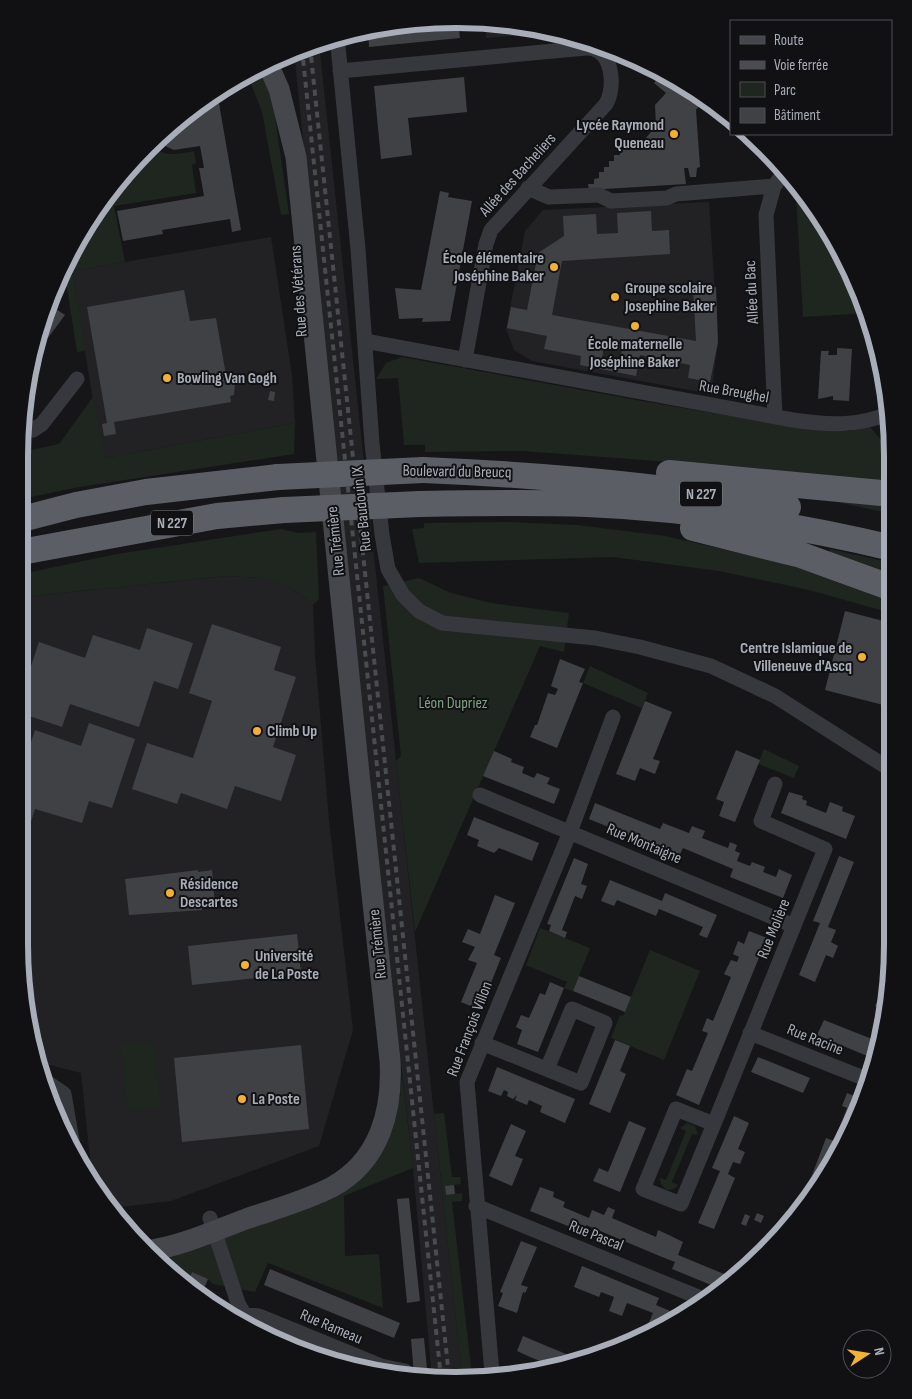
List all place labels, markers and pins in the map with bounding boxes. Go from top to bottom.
place label: Lycée Raymond Queneau [576,116,664,153]
marker: Lycée Raymond Queneau [668,128,680,140]
place label: École élémentaire Joséphine Baker [443,249,544,286]
marker: École élémentaire Joséphine Baker [548,261,560,273]
place label: Groupe scolaire Josephine Baker [624,279,715,316]
marker: Groupe scolaire Josephine Baker [609,291,621,303]
marker: École maternelle Joséphine Baker [629,320,641,332]
place label: École maternelle Joséphine Baker [588,335,682,372]
place label: Bowling Van Gogh [177,369,277,388]
marker: Bowling Van Gogh [161,372,173,384]
place label: Centre Islamique de Villeneuve d'Ascq [740,639,852,676]
marker: Centre Islamique de Villeneuve d'Ascq [856,651,868,663]
place label: Climb Up [267,722,317,741]
marker: Climb Up [251,725,263,737]
place label: Résidence Descartes [180,875,239,912]
marker: Résidence Descartes [164,887,176,899]
place label: Université de La Poste [255,947,319,984]
marker: Université de La Poste [239,959,251,971]
place label: La Poste [252,1090,300,1109]
marker: La Poste [236,1093,248,1105]

